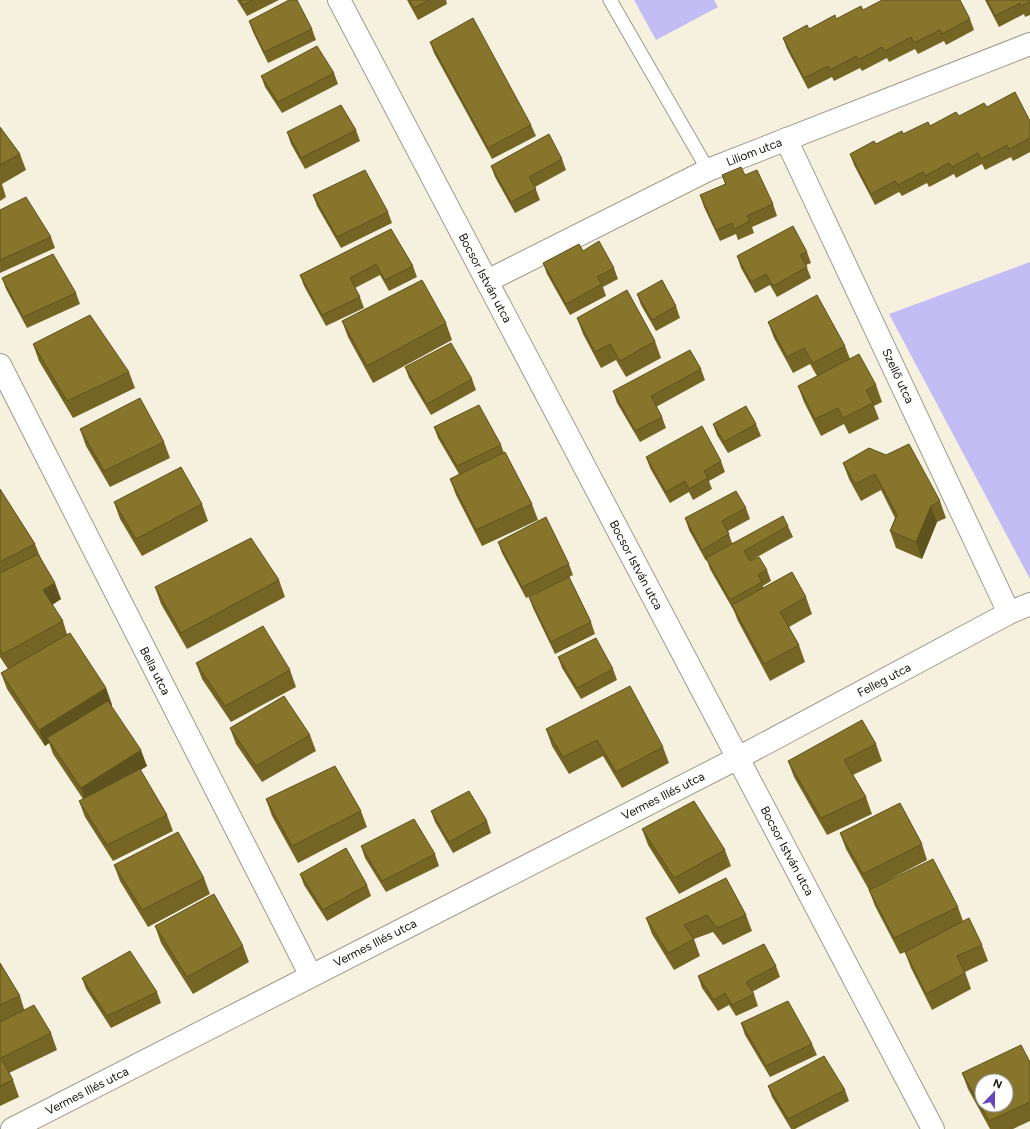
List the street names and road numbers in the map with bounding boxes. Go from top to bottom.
street label: Liliom utca [724,135,784,169]
street label: Bocsor István utca [455,231,515,325]
street label: Szellő utca [879,346,917,406]
street label: Bocsor István utca [606,518,666,612]
street label: Bella utca [137,645,173,697]
street label: Felleg utca [855,660,913,700]
street label: Vermes Illés utca [619,769,707,823]
street label: Bocsor István utca [757,804,817,898]
street label: Vermes Illés utca [331,916,419,970]
street label: Vermes Illés utca [43,1064,131,1118]

